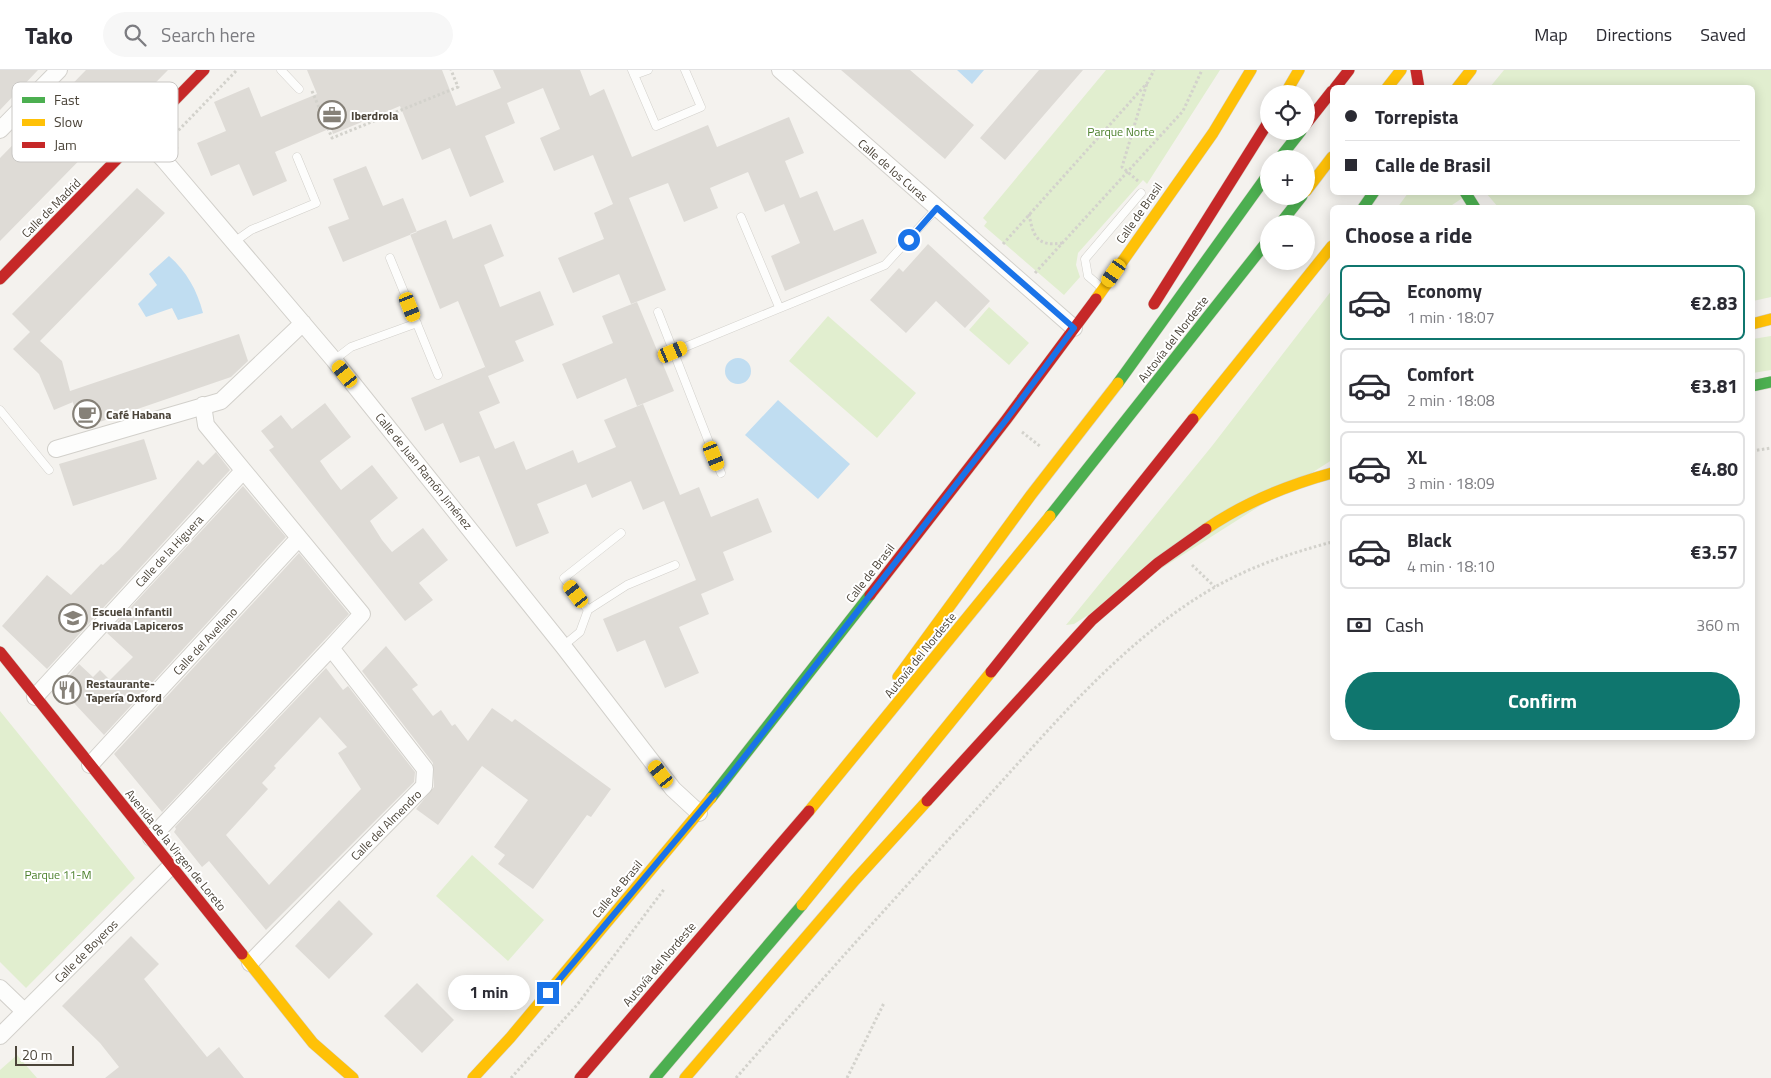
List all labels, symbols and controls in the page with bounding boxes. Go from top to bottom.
search box [103,12,453,57]
text: Tako [25,17,73,53]
text: Search here [161,20,255,49]
icon: search [121,21,149,49]
text: Map [1534,21,1568,48]
text: Directions [1596,21,1672,48]
text: Saved [1700,21,1746,48]
legend [12,82,178,162]
map controls [1260,85,1315,270]
button: locate [1260,85,1315,140]
text: Fast [54,89,79,110]
office icon: Iberdrola [317,100,347,130]
text: Torrepista [1375,102,1458,131]
place label: Iberdrola [351,106,398,125]
text: Slow [54,111,83,132]
park label: Parque Norte [1087,122,1155,141]
text: Jam [54,134,77,155]
street label: Calle de los Curas [854,134,933,206]
button: + [1260,150,1315,205]
text: Calle de Brasil [1375,150,1491,179]
street label: Calle de Madrid [17,174,85,242]
street label: Calle de Brasil [1111,179,1167,247]
button: − [1260,215,1315,270]
text: Choose a ride [1345,218,1472,252]
route start [898,229,920,251]
car [1099,256,1128,290]
text: Economy [1407,276,1482,305]
icon: car [1347,280,1392,325]
text: €2.83 [1691,288,1738,317]
car [397,290,422,324]
street label: Autovía del Nordeste [1133,292,1213,386]
text: 1 min · 18:07 [1407,305,1495,329]
car [656,339,689,365]
car [329,358,360,390]
text: Comfort [1407,359,1474,388]
icon: car [1347,363,1392,408]
text: €3.81 [1691,371,1738,400]
text: 2 min · 18:08 [1407,388,1495,412]
cafe icon: Café Habana [72,399,102,429]
place label: Café Habana [106,405,171,424]
street label: Calle de Juan Ramón Jiménez [371,408,477,534]
car [701,439,726,473]
text: XL [1407,442,1427,471]
icon: car [1347,446,1392,491]
text: €4.80 [1691,454,1738,483]
text: 3 min · 18:09 [1407,471,1495,495]
street label: Calle de la Higuera [130,511,208,591]
text: Black [1407,525,1452,554]
icon: car [1347,529,1392,574]
text: €3.57 [1691,537,1738,566]
street label: Calle de Brasil [841,539,899,607]
text: 4 min · 18:10 [1407,554,1495,578]
car [560,578,591,610]
place label: Escuela Infantil Privada Lapiceros [92,602,184,635]
street label: Calle del Avellano [168,602,242,680]
school or university icon: Escuela Infantil Privada Lapiceros [58,603,88,633]
street label: Autovía del Nordeste [879,608,961,702]
text: Cash [1385,610,1424,639]
icon: cash [1345,611,1373,639]
text: 360 m [1696,613,1740,637]
button: Confirm [1345,672,1740,730]
place label: Restaurante- Tapería Oxford [86,674,162,707]
restaurant icon: Restaurante- Tapería Oxford [52,675,82,705]
car [645,758,676,790]
street label: Avenida de la Virgen de Loreto [121,785,231,915]
street label: Calle del Almendro [346,785,426,865]
street label: Calle de Brasil [587,856,647,922]
park label: Parque 11-M [24,865,92,884]
street label: Calle de Boyeros [50,915,122,987]
street label: Autovía del Nordeste [618,917,700,1011]
callout: 1 min [448,976,530,1010]
text: 1 min [470,980,508,1004]
route end [537,982,559,1004]
scale bar [15,1043,74,1066]
text: 20 m [22,1044,52,1065]

